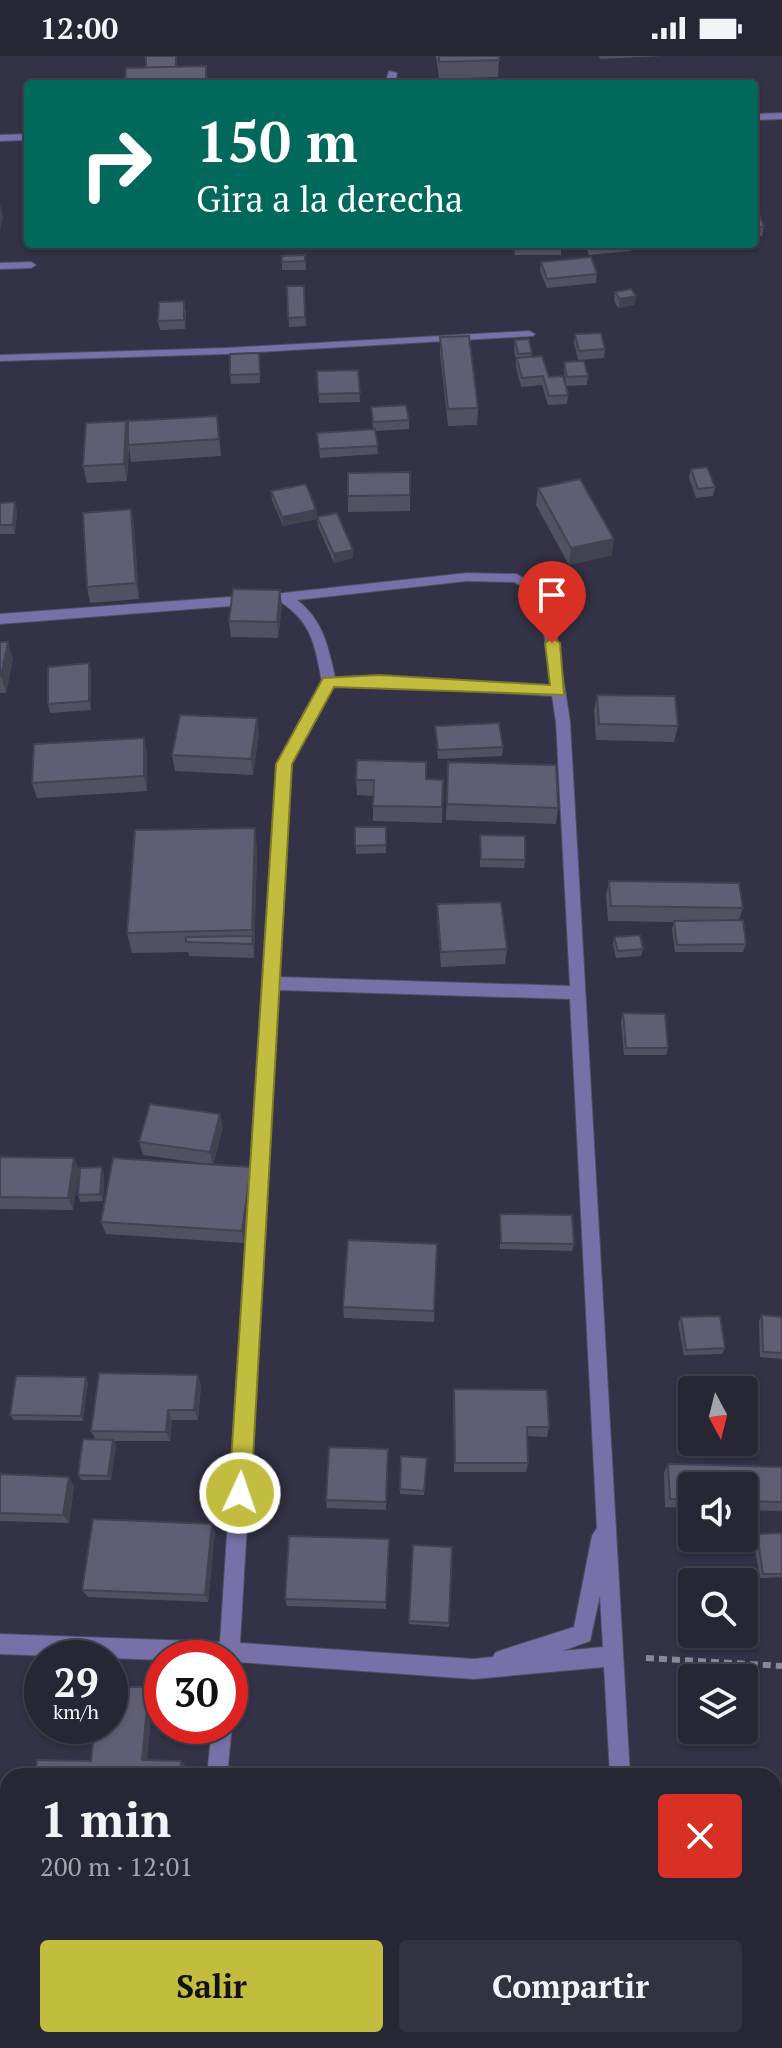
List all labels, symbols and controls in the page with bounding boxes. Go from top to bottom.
text: 12:00 [40,8,118,48]
text: 150 m [196,104,358,178]
icon: right [64,112,168,216]
text: Gira a la derecha [196,175,463,222]
pin [518,561,586,643]
icon: arrive [530,573,574,617]
north arrow [678,1376,758,1456]
map controls [678,1376,758,1744]
position arrow [198,1451,282,1535]
button: sound [678,1472,758,1552]
button: search [678,1568,758,1648]
speed limit sign: 30 [144,1640,248,1744]
text: 29 [53,1655,99,1708]
button: layers [678,1664,758,1744]
text: km/h [53,1698,99,1725]
text: 1 min [40,1787,171,1851]
button: close [658,1794,742,1878]
text: 200 m · 12:01 [40,1849,193,1883]
button: Salir [40,1940,383,2032]
button: Compartir [399,1940,742,2032]

